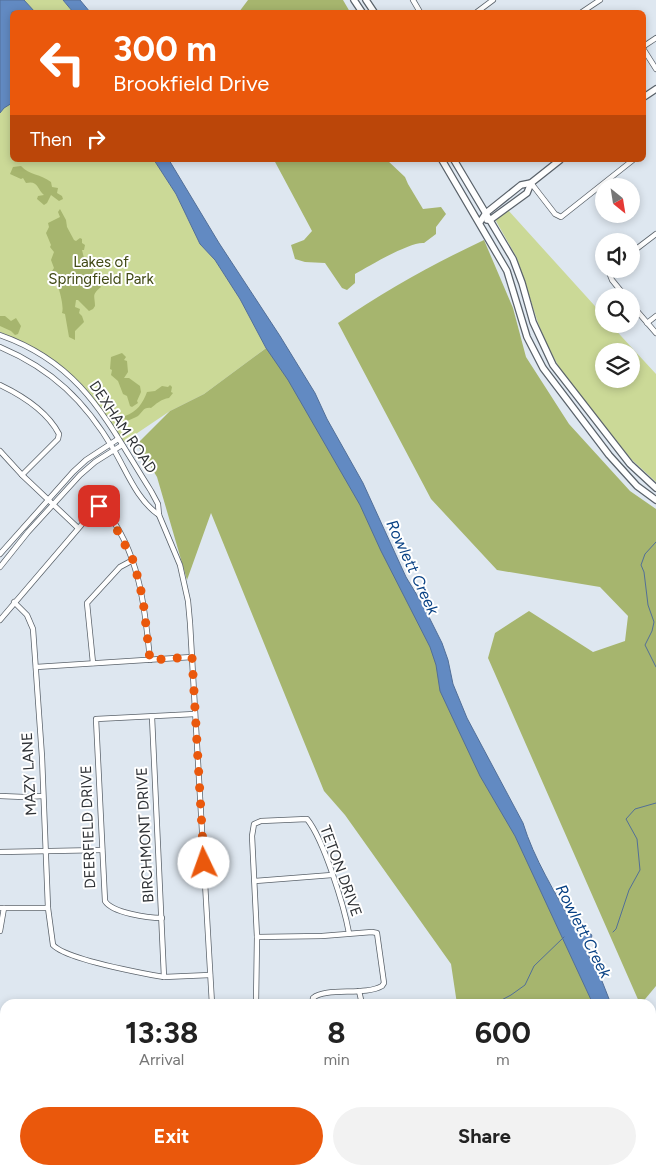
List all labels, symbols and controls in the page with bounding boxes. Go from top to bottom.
text: 300 m [113,28,217,70]
icon: left [30,30,95,95]
text: Brookfield Drive [113,70,269,97]
icon: right [82,125,110,153]
text: Then [30,128,72,151]
north arrow [595,178,640,222]
map controls [595,178,640,388]
button: sound [595,233,640,278]
park label: Lakes of Springfield Park [48,253,154,288]
button: search [595,288,640,333]
button: layers [595,343,640,388]
street label: DEXHAM ROAD [85,377,161,477]
pin [78,485,120,527]
icon: arrive [85,492,113,520]
water label: Rowlett Creek [382,517,443,619]
street label: MAZY LANE [18,732,40,816]
street label: DEERFIELD DRIVE [77,765,99,889]
street label: BIRCHMONT DRIVE [132,767,158,903]
street label: TETON DRIVE [316,823,366,919]
position arrow [177,836,229,888]
water label: Rowlett Creek [552,881,616,982]
text: 13:38 [125,1014,198,1051]
text: 8 [327,1014,346,1051]
text: 600 [475,1014,531,1051]
text: Arrival [139,1050,184,1069]
text: min [323,1050,350,1069]
text: m [496,1050,510,1069]
button: Exit [20,1107,323,1165]
button: Share [333,1107,636,1165]

